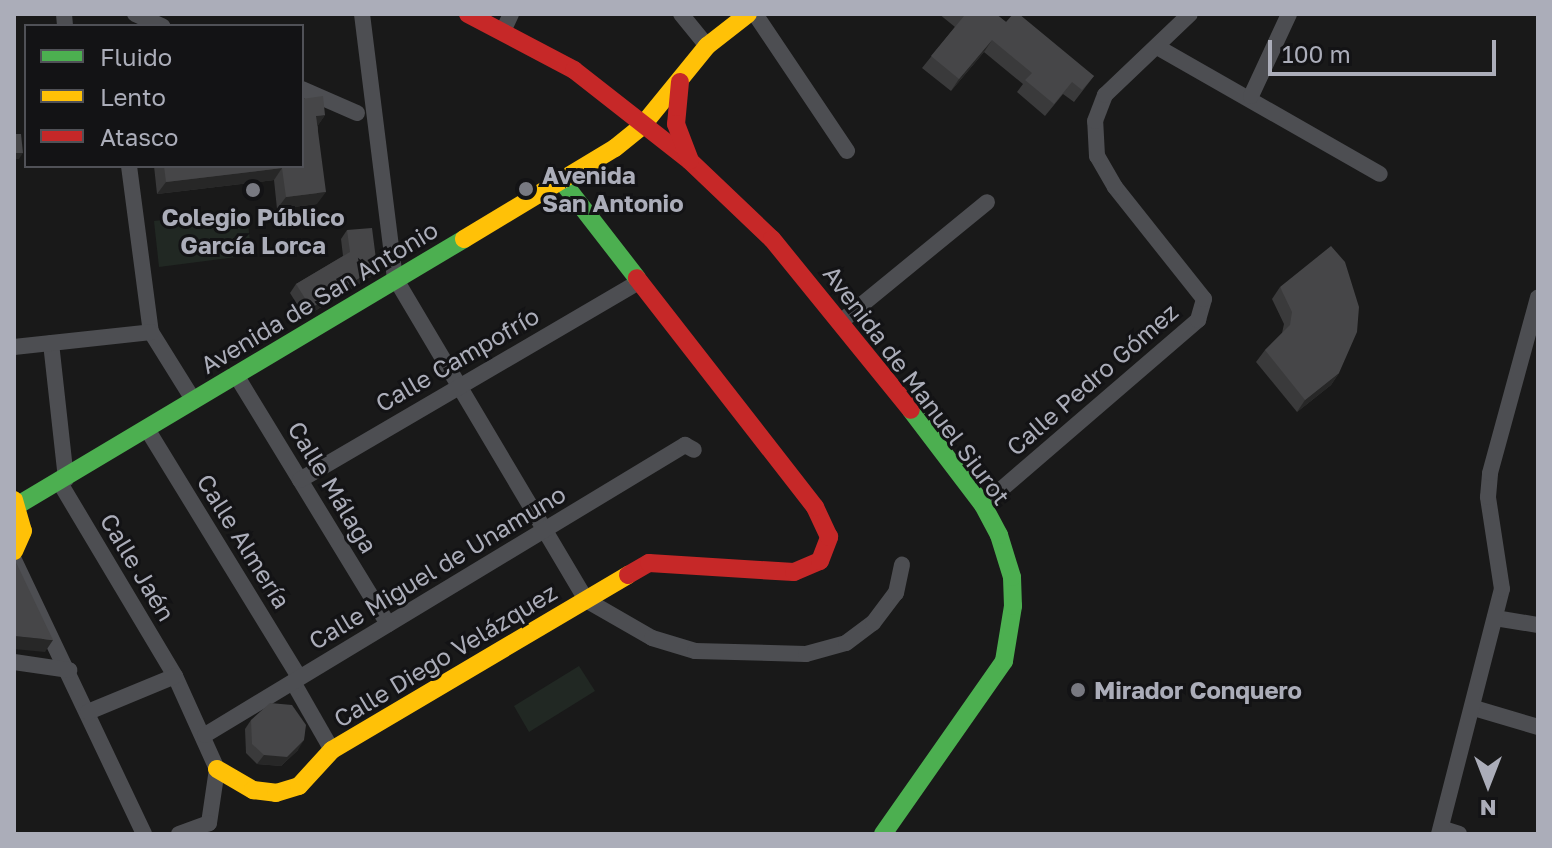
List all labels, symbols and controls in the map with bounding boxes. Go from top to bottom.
legend [24,24,304,168]
scale bar [1272,24,1500,74]
text: 100 m [1282,39,1351,68]
text: Fluido [100,42,172,71]
text: Lento [100,82,166,111]
text: Atasco [100,122,178,151]
place label: Avenida San Antonio [542,161,684,217]
marker: Avenida San Antonio [517,180,535,198]
marker: Colegio Público García Lorca [244,181,262,199]
place label: Colegio Público García Lorca [161,203,345,259]
street label: Avenida de San Antonio [195,215,443,379]
street label: Avenida de Manuel Siurot [818,260,1016,510]
street label: Calle Pedro Gómez [1001,297,1183,461]
street label: Calle Campofrío [370,301,544,417]
street label: Calle Málaga [282,416,384,558]
street label: Calle Almería [191,469,297,613]
street label: Calle Miguel de Unamuno [303,479,571,655]
street label: Calle Jaén [95,508,181,626]
street label: Calle Diego Velázquez [328,577,562,733]
place label: Mirador Conquero [1094,676,1302,704]
marker: Mirador Conquero [1069,681,1087,699]
north arrow [1448,744,1528,824]
text: N [1480,795,1496,822]

